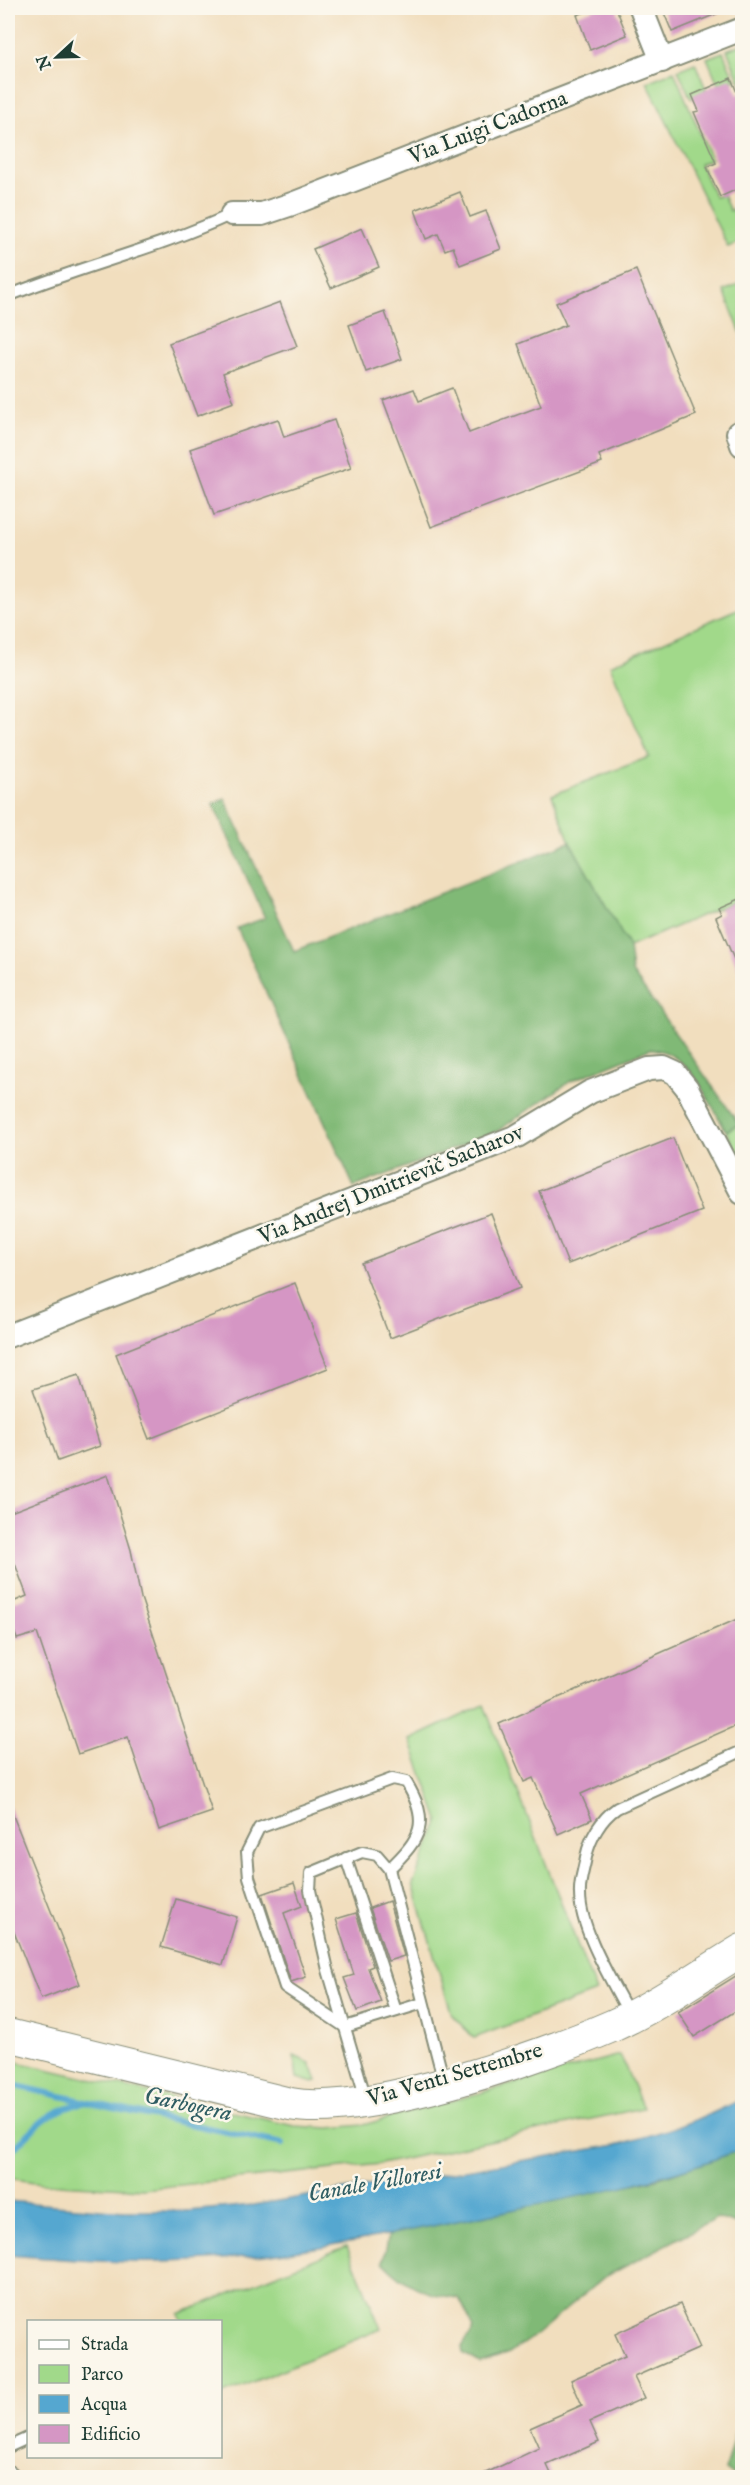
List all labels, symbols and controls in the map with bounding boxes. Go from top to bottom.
north arrow [27,27,87,87]
text: N [33,52,57,73]
street label: Via Luigi Cadorna [404,85,572,172]
street label: Via Andrej Dmitrievič Sacharov [253,1119,528,1252]
street label: Via Venti Settembre [363,2037,546,2114]
water label: Garbogera [141,2081,235,2129]
water label: Canale Villoresi [306,2156,446,2210]
legend [27,2320,222,2458]
text: Strada [81,2334,128,2357]
text: Parco [81,2364,123,2387]
text: Acqua [80,2394,127,2417]
text: Edificio [81,2424,141,2447]

